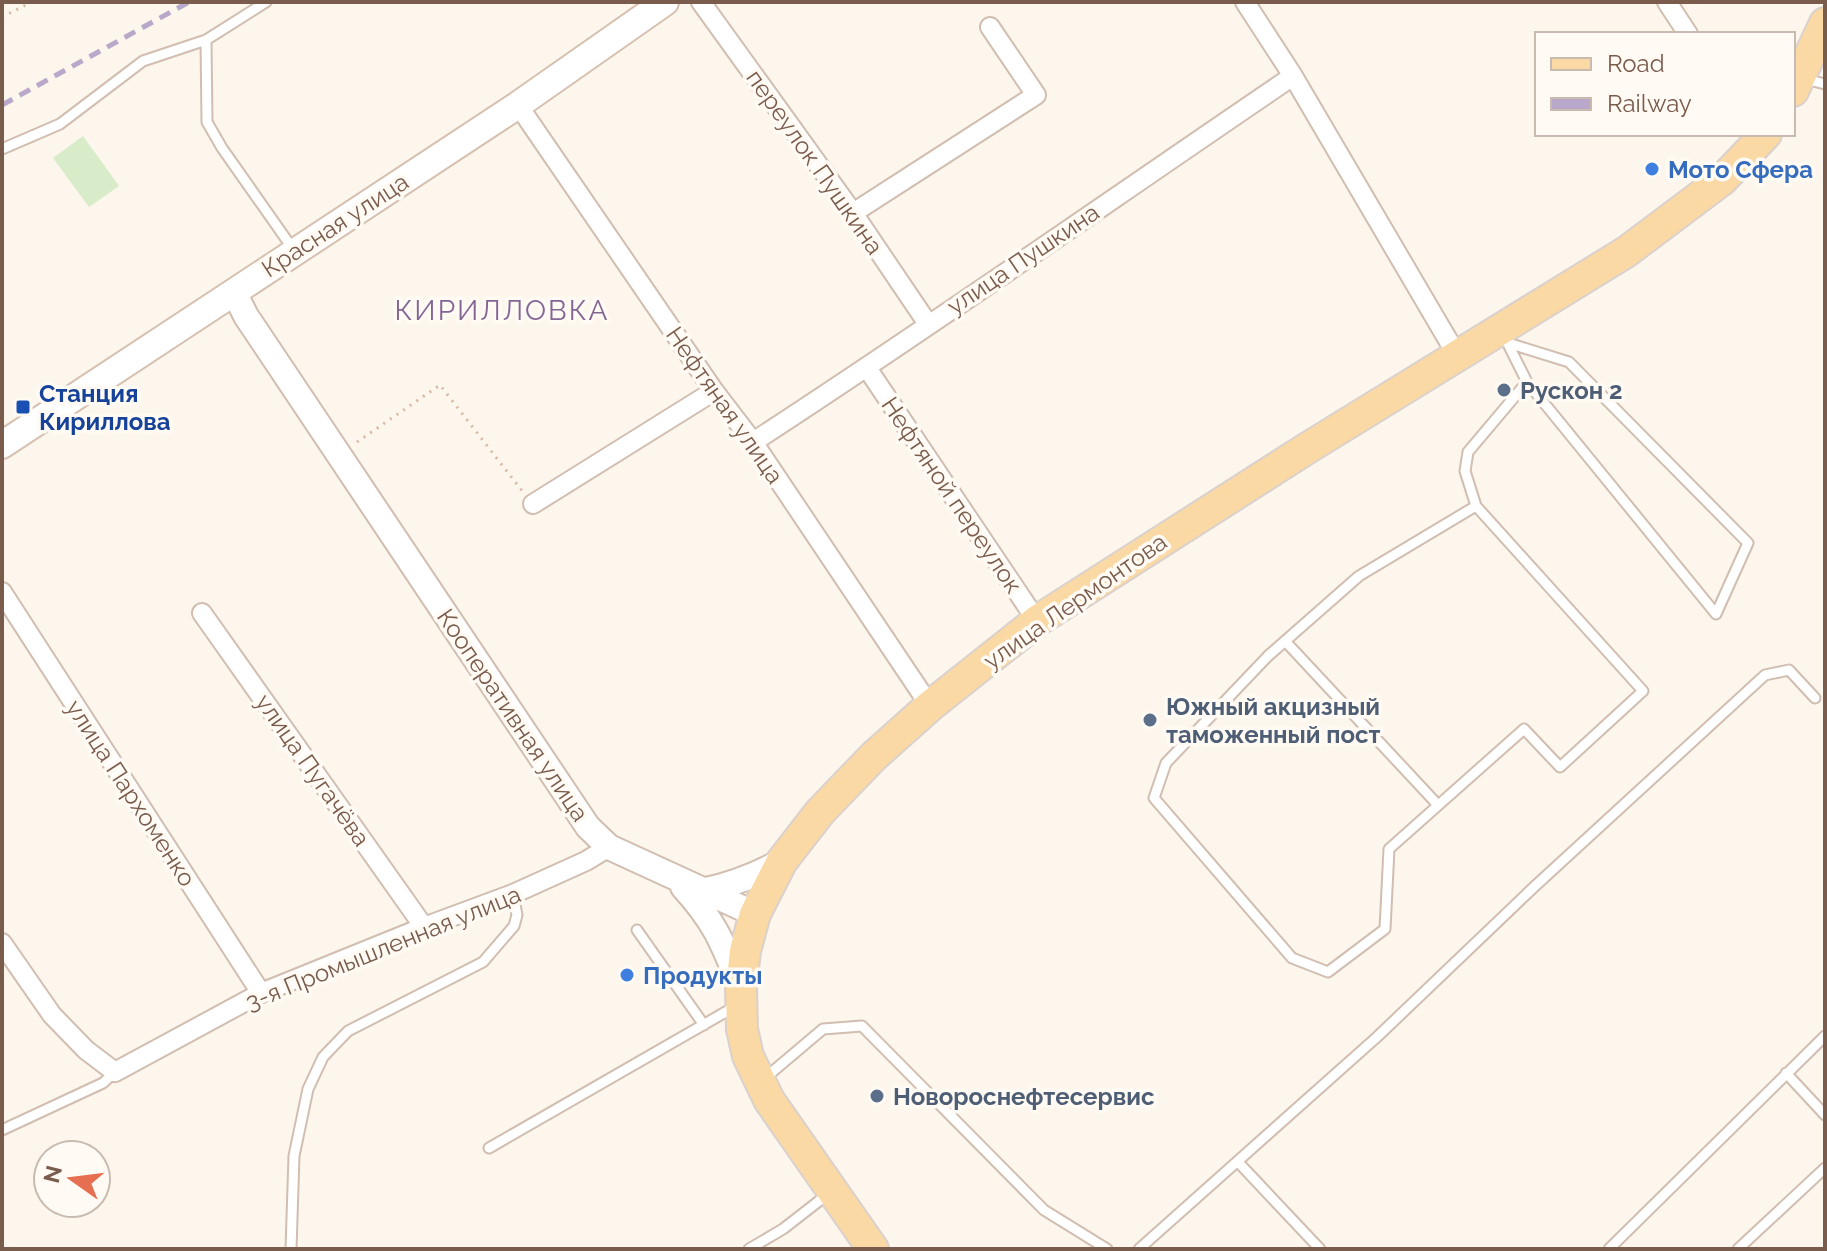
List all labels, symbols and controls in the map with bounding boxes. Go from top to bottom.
legend [1535,32,1795,136]
text: Road [1607,49,1665,78]
street label: переулок Пушкина [740,64,890,260]
text: Railway [1607,89,1692,118]
place label: Мото Сфера [1668,155,1813,184]
marker: Мото Сфера [1643,160,1661,178]
street label: Красная улица [256,167,414,283]
street label: улица Пушкина [941,197,1105,321]
district label: КИРИЛЛОВКА [395,294,609,327]
street label: Нефтяная улица [660,321,790,489]
place label: Рускон 2 [1520,376,1623,405]
place label: Станция Кириллова [39,379,171,436]
marker: Рускон 2 [1495,381,1513,399]
street label: Нефтяной переулок [876,391,1028,599]
marker: Станция Кириллова [14,398,32,416]
street label: улица Лермонтова [978,527,1172,675]
street label: Кооперативная улица [431,603,595,827]
street label: улица Пугачёва [250,688,376,852]
place label: Южный акцизный таможенный пост [1166,692,1381,749]
street label: улица Пархоменко [60,694,202,892]
marker: Южный акцизный таможенный пост [1141,711,1159,729]
street label: 3-я Промышленная улица [241,879,525,1017]
place label: Продукты [643,961,762,990]
marker: Продукты [618,966,636,984]
place label: Новороснефтесервис [893,1082,1155,1111]
marker: Новороснефтесервис [868,1087,886,1105]
north arrow [32,1139,112,1219]
text: N [38,1163,67,1185]

